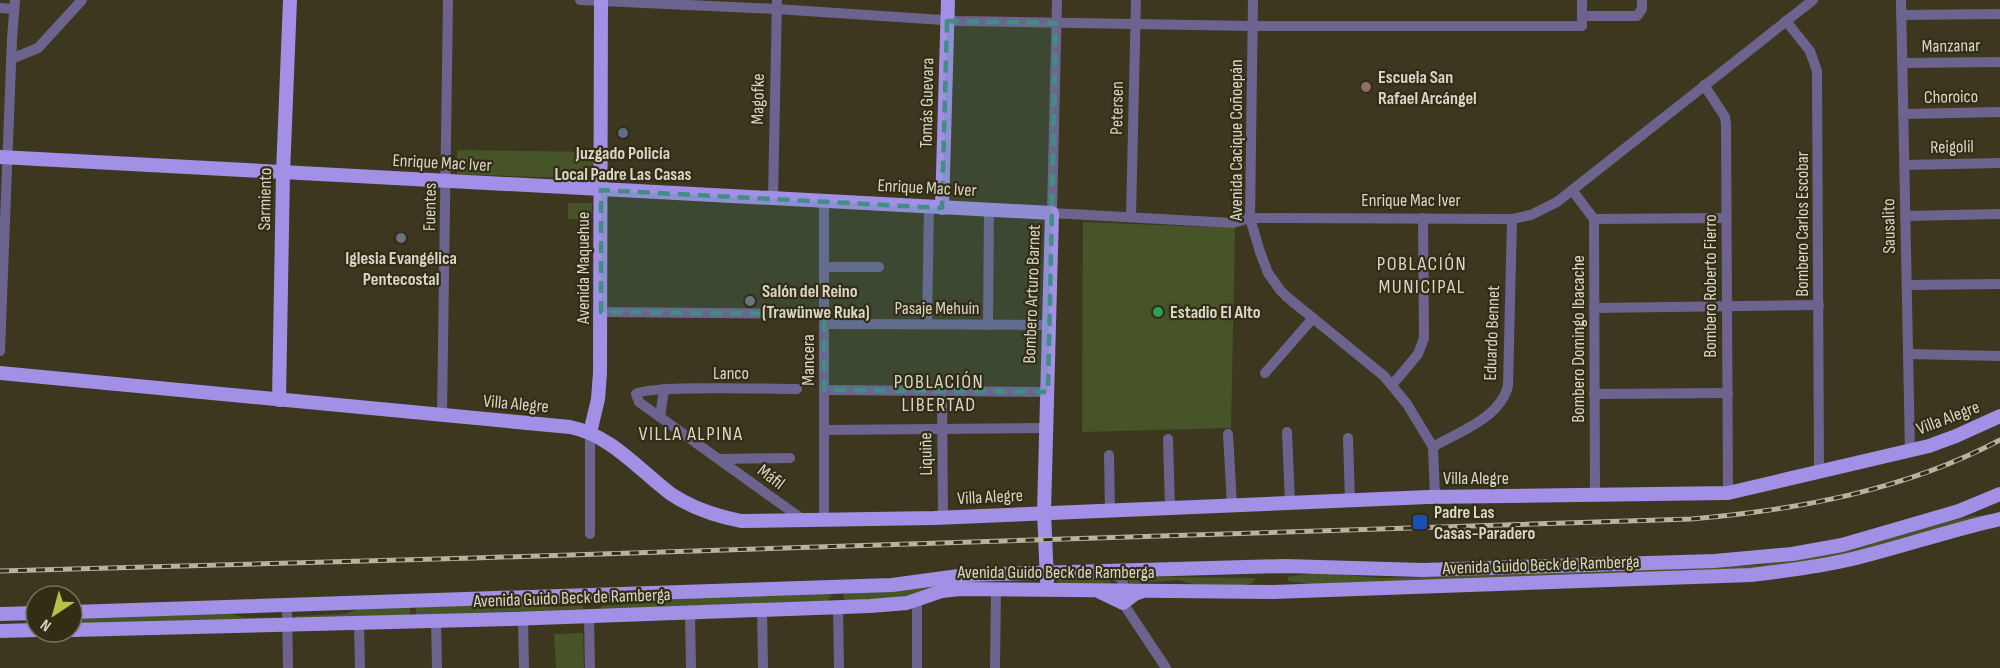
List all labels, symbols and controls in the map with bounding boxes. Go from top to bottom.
street label: Manzanar [1922,35,1980,57]
street label: Tomás Guevara [916,58,938,148]
street label: Avenida Cacique Coñoepán [1226,59,1247,222]
place label: Escuela San Rafael Arcángel [1378,67,1477,109]
street label: Magofke [747,73,769,125]
marker: Escuela San Rafael Arcángel [1359,80,1373,94]
street label: Petersen [1106,81,1128,135]
street label: Choroico [1924,86,1978,108]
marker: Juzgado Policía Local Padre Las Casas [616,126,630,140]
street label: Reigolil [1930,136,1974,158]
place label: Juzgado Policía Local Padre Las Casas [555,143,692,185]
street label: Enrique Mac Iver [392,150,492,176]
street label: Bombero Carlos Escobar [1792,151,1813,297]
street label: Sarmiento [254,168,276,230]
street label: Enrique Mac Iver [877,175,977,201]
street label: Fuentes [419,183,441,231]
street label: Enrique Mac Iver [1361,190,1461,211]
street label: Sausalito [1878,198,1900,254]
street label: Avenida Maquehue [573,212,594,325]
street label: Bombero Roberto Fierro [1700,214,1721,358]
street label: Bombero Arturo Barnet [1019,224,1045,364]
marker: Iglesia Evangélica Pentecostal [394,231,408,245]
place label: Iglesia Evangélica Pentecostal [345,248,457,290]
district label: POBLACIÓN MUNICIPAL [1377,252,1467,299]
street label: Bombero Domingo Ibacache [1568,255,1589,423]
place label: Salón del Reino (Trawünwe Ruka) [762,281,870,323]
street label: Eduardo Bennet [1480,284,1504,381]
marker: Salón del Reino (Trawünwe Ruka) [743,294,757,308]
street label: Pasaje Mehuín [894,298,980,319]
place label: Estadio El Alto [1170,302,1261,323]
marker: Estadio El Alto [1151,305,1165,319]
street label: Mancera [798,334,819,386]
street label: Lanco [713,363,749,384]
district label: POBLACIÓN LIBERTAD [894,370,984,417]
street label: Villa Alegre [482,391,550,417]
street label: Villa Alegre [1914,396,1982,440]
district label: VILLA ALPINA [639,422,743,446]
street label: Liquiñe [915,432,937,476]
street label: Máfil [753,460,789,494]
street label: Villa Alegre [1443,468,1509,489]
street label: Villa Alegre [957,485,1023,509]
place label: Padre Las Casas-Paradero [1434,502,1535,544]
marker: Padre Las Casas-Paradero [1411,513,1429,531]
street label: Avenida Guido Beck de Ramberga [1441,551,1640,579]
street label: Avenida Guido Beck de Ramberga [956,562,1155,583]
north arrow [24,584,84,644]
street label: Avenida Guido Beck de Ramberga [472,584,671,612]
text: N [37,615,55,635]

